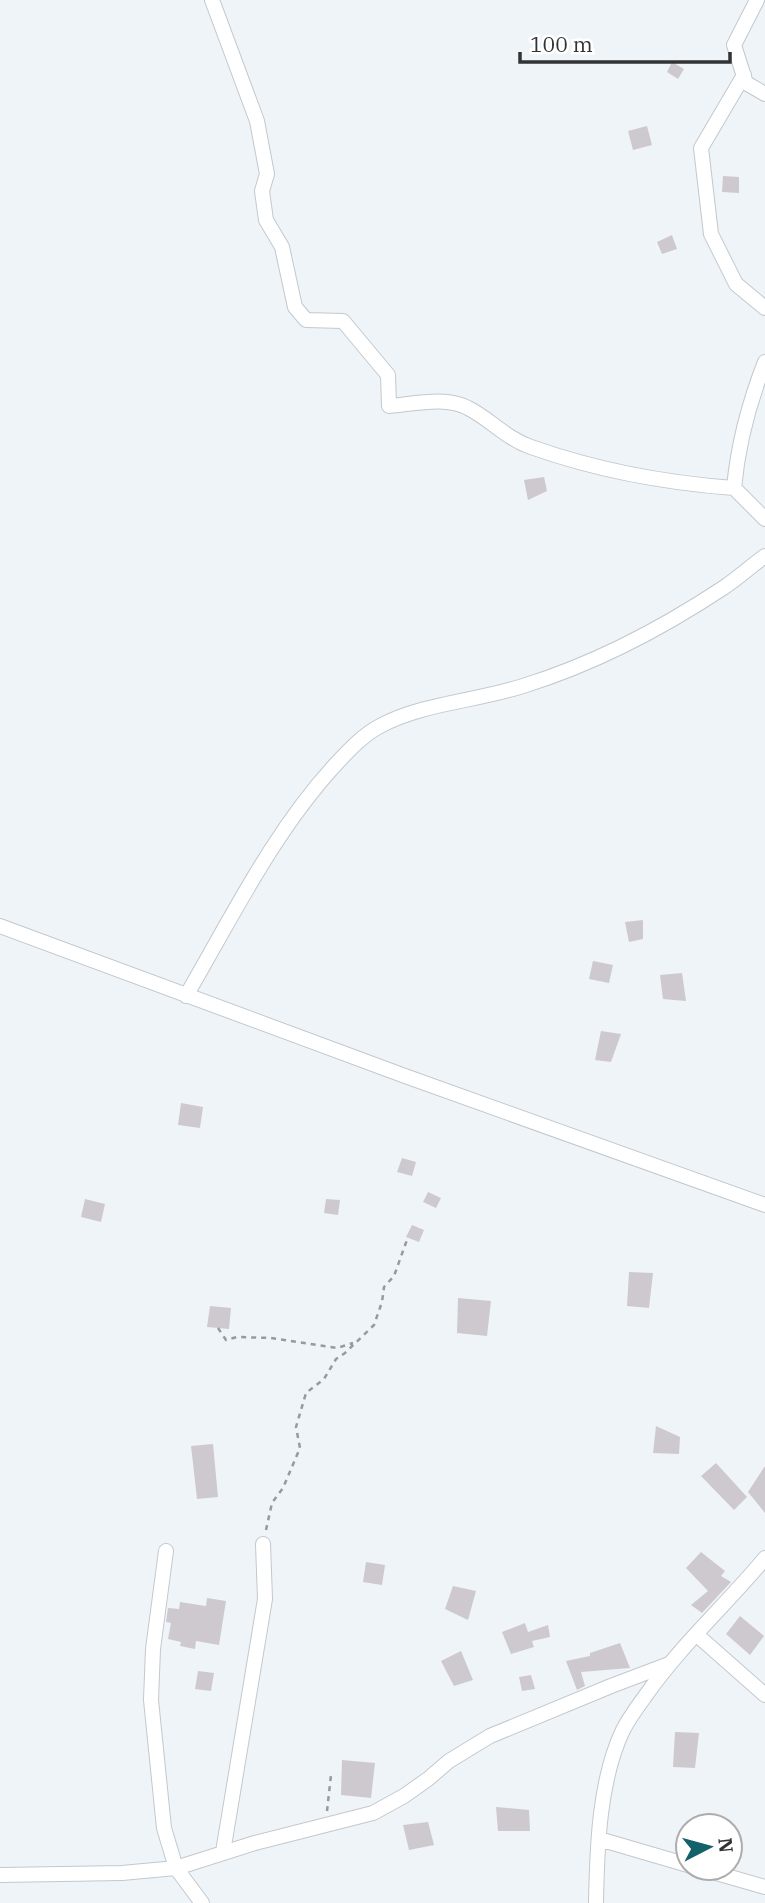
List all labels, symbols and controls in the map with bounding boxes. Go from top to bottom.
scale bar [520,21,730,65]
text: 100 m [530,30,593,58]
north arrow [674,1812,744,1882]
text: N [713,1836,739,1854]

